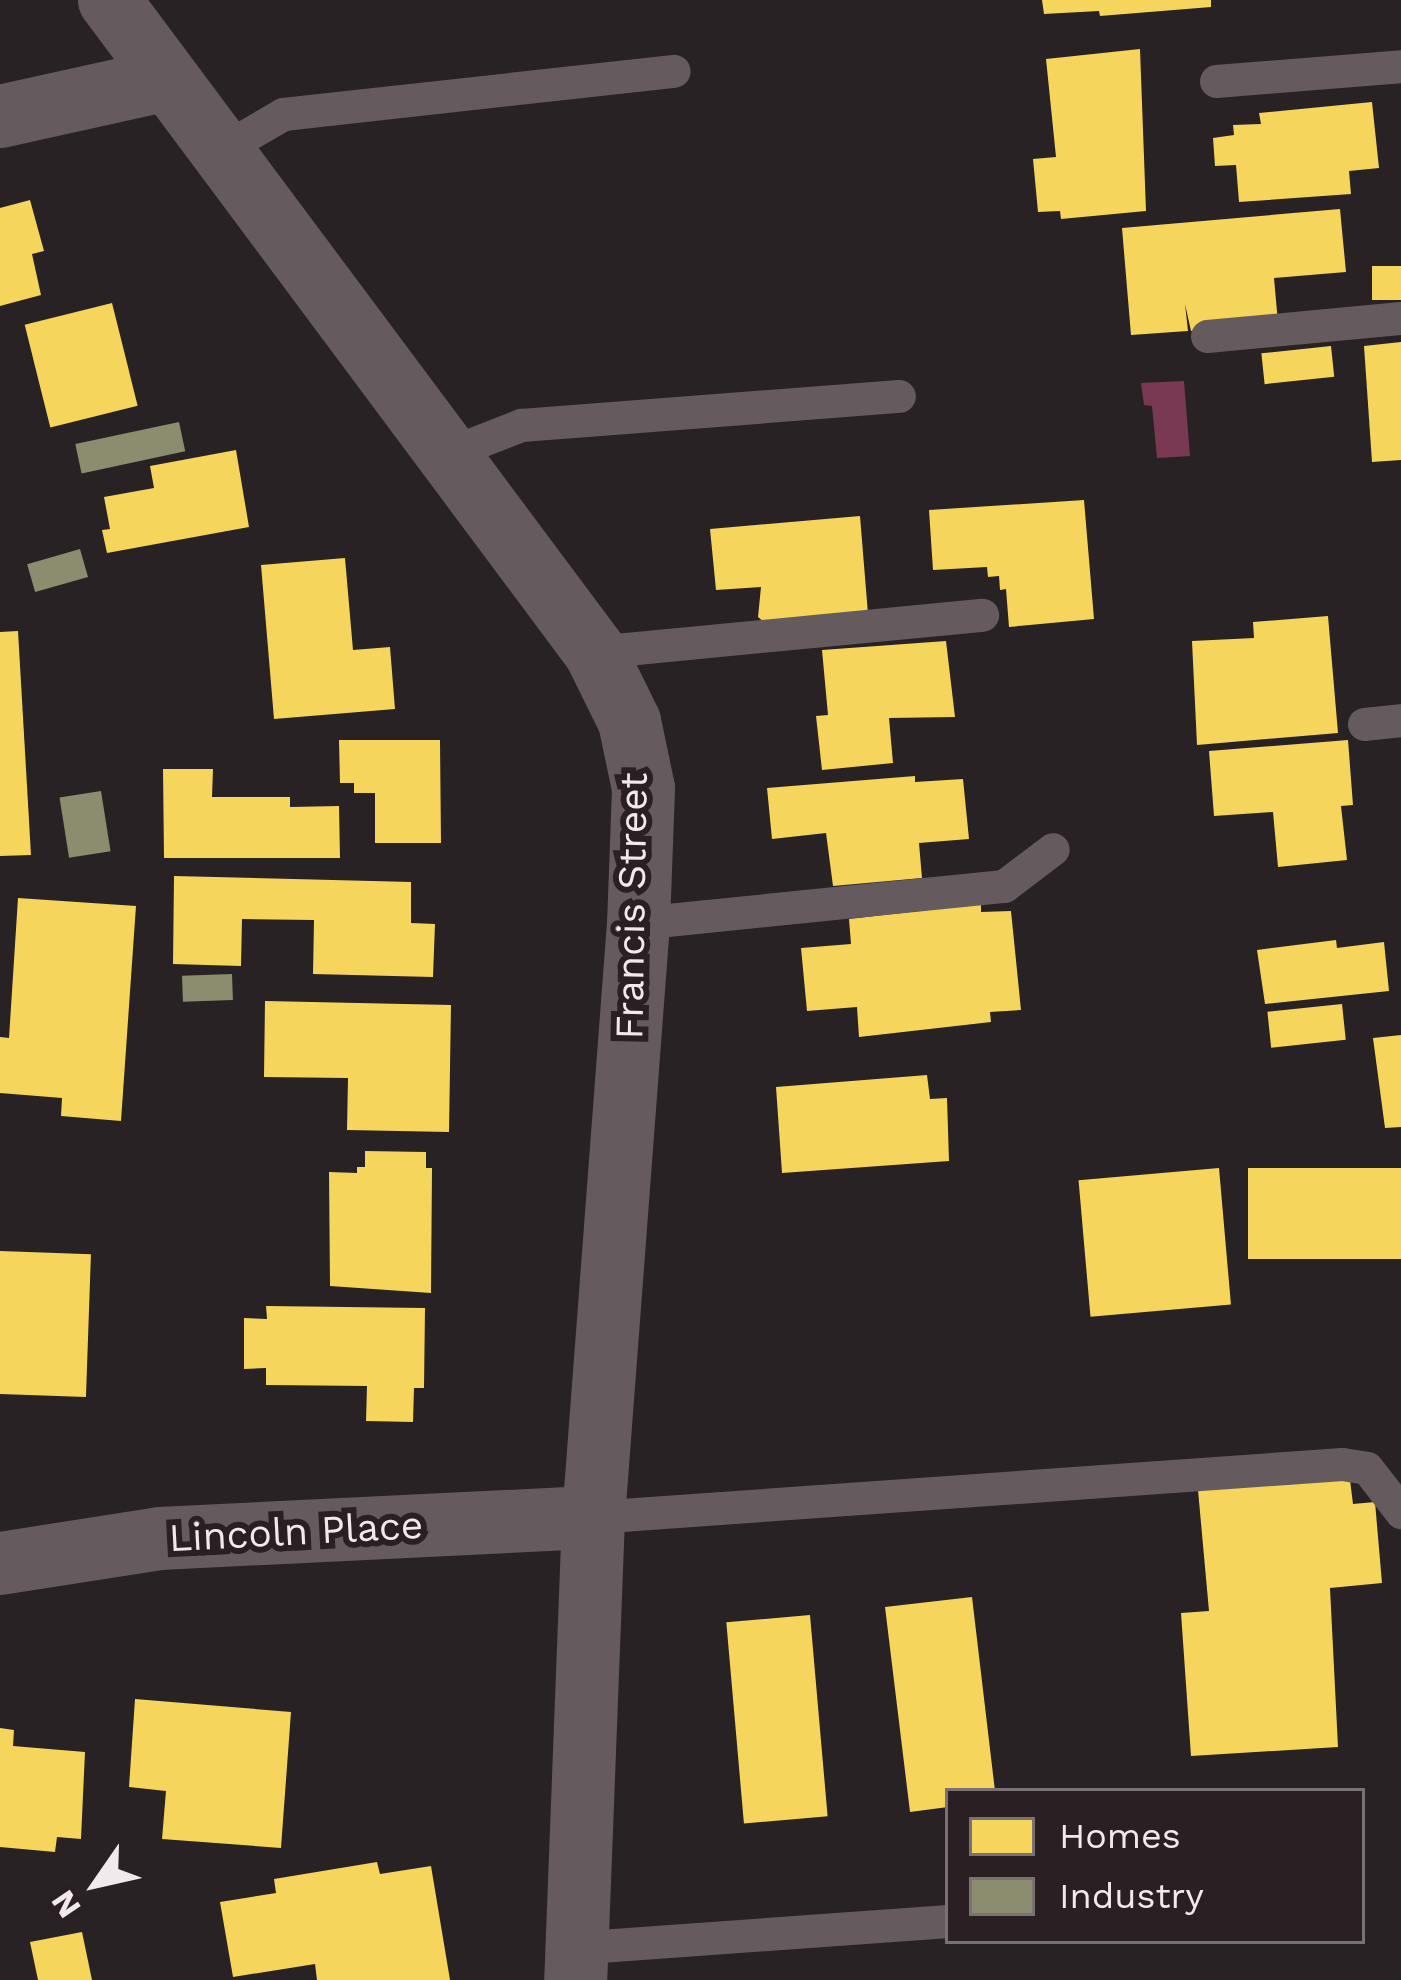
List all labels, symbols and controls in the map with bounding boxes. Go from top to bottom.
street label: Francis Street [606,772,658,1040]
street label: Lincoln Place [168,1502,424,1562]
legend [945,1788,1365,1944]
text: Homes [1059,1815,1181,1857]
north arrow [36,1824,156,1944]
text: Industry [1059,1875,1204,1917]
text: N [43,1883,89,1925]

